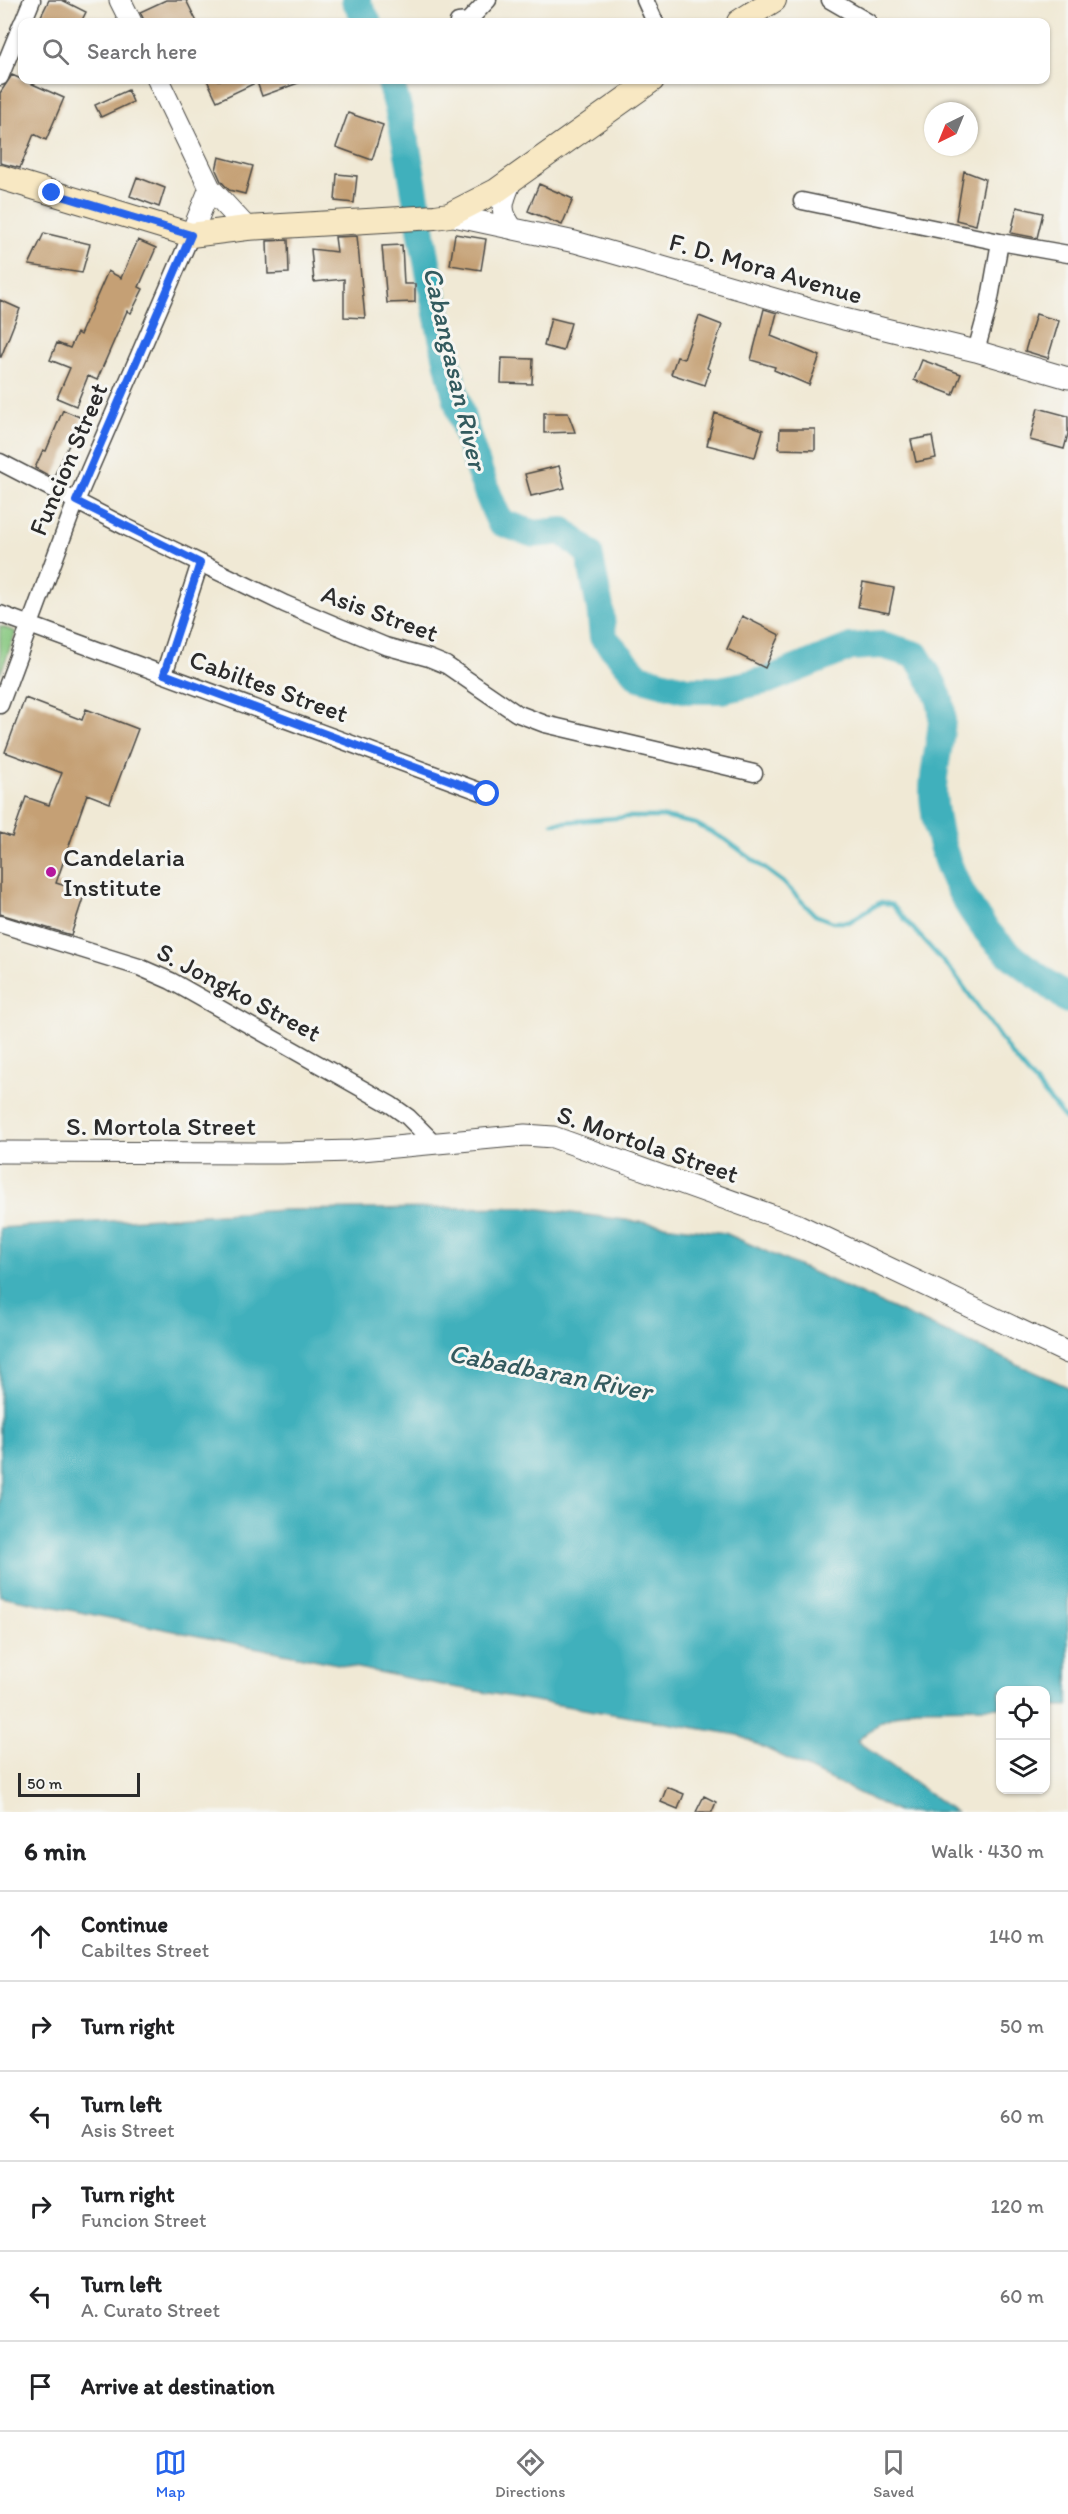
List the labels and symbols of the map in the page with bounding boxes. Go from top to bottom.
north arrow [924,102,978,156]
route end [38,179,64,205]
street label: F. D. Mora Avenue [666,225,866,311]
water label: Cabangasan River [416,263,496,476]
street label: Funcion Street [21,377,115,540]
street label: Asis Street [317,577,443,649]
street label: Cabiltes Street [185,642,353,730]
route start [473,780,499,806]
place label: Candelaria Institute [63,841,185,903]
marker: Candelaria Institute [44,865,58,879]
street label: S. Jongko Street [151,935,327,1049]
street label: S. Mortola Street [553,1098,743,1190]
street label: S. Mortola Street [66,1110,256,1142]
water label: Cabadbaran River [446,1336,658,1408]
scale bar [18,1770,140,1798]

